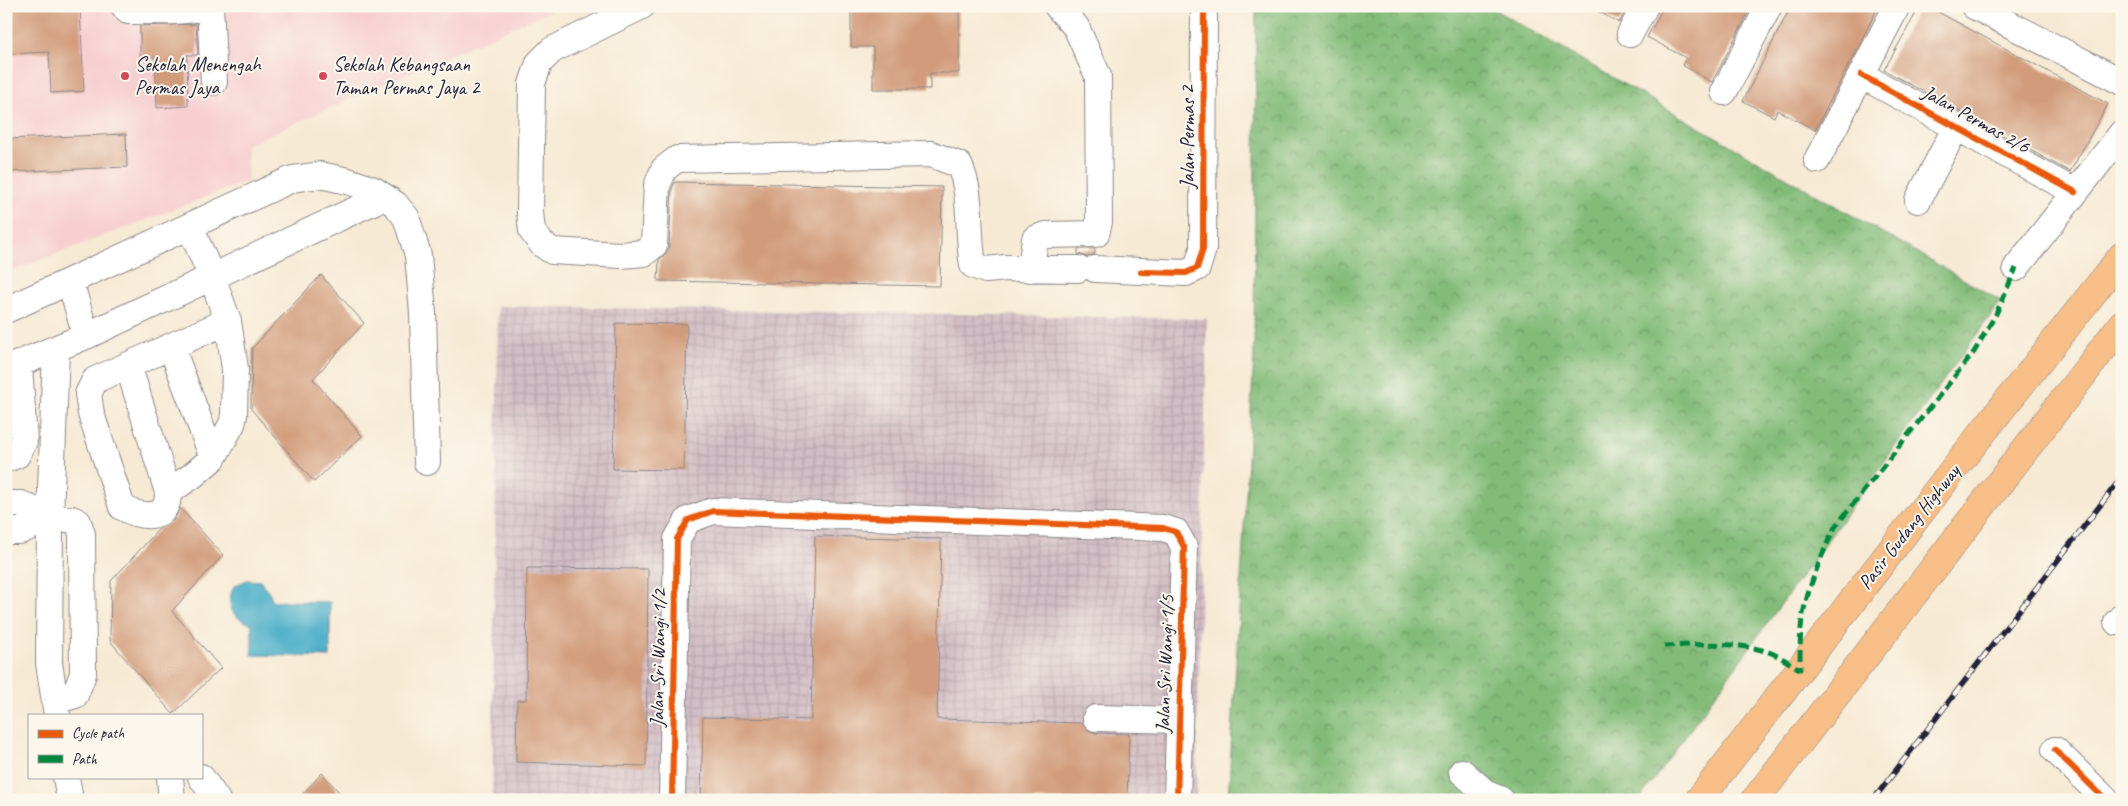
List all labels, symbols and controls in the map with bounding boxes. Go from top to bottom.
place label: Sekolah Menengah Permas Jaya [135,52,262,100]
place label: Sekolah Kebangsaan Taman Permas Jaya 2 [333,52,481,100]
marker: Sekolah Menengah Permas Jaya [119,70,131,82]
marker: Sekolah Kebangsaan Taman Permas Jaya 2 [317,70,329,82]
street label: Jalan Permas 2/6 [1917,79,2035,159]
street label: Jalan Permas 2 [1175,83,1200,190]
street label: Pasir Gudang Highway [1853,458,1967,594]
street label: Jalan Sri Wangi 1/2 [644,587,672,728]
street label: Jalan Sri Wangi 1/5 [1150,594,1180,734]
legend [28,714,202,778]
text: Cycle path [72,724,124,743]
text: Path [72,750,98,769]

